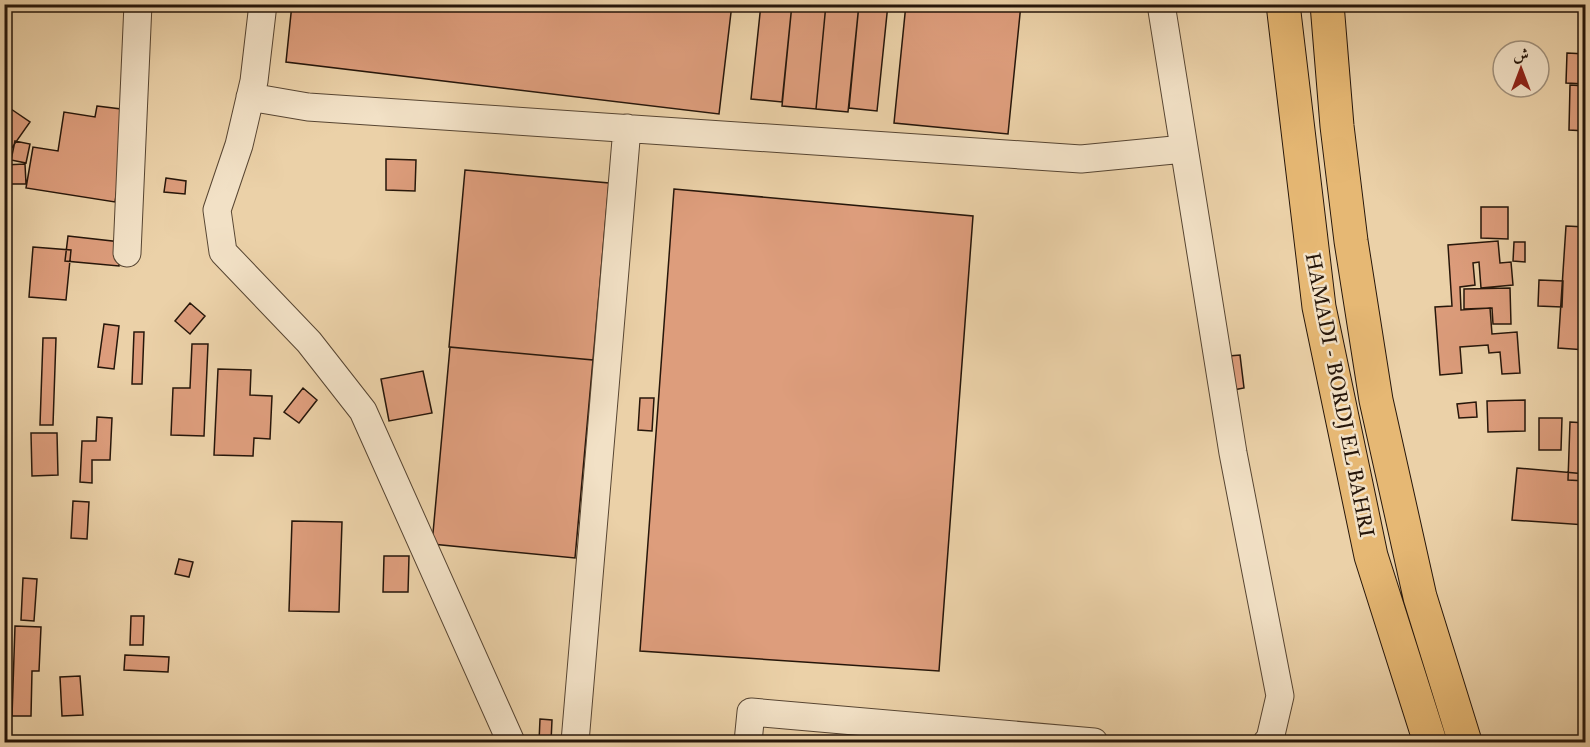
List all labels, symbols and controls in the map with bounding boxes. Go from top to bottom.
north arrow [1491,39,1551,99]
text: ش [1513,45,1529,64]
street label: HAMADI - BORDJ EL BAHRI [1300,250,1380,540]

